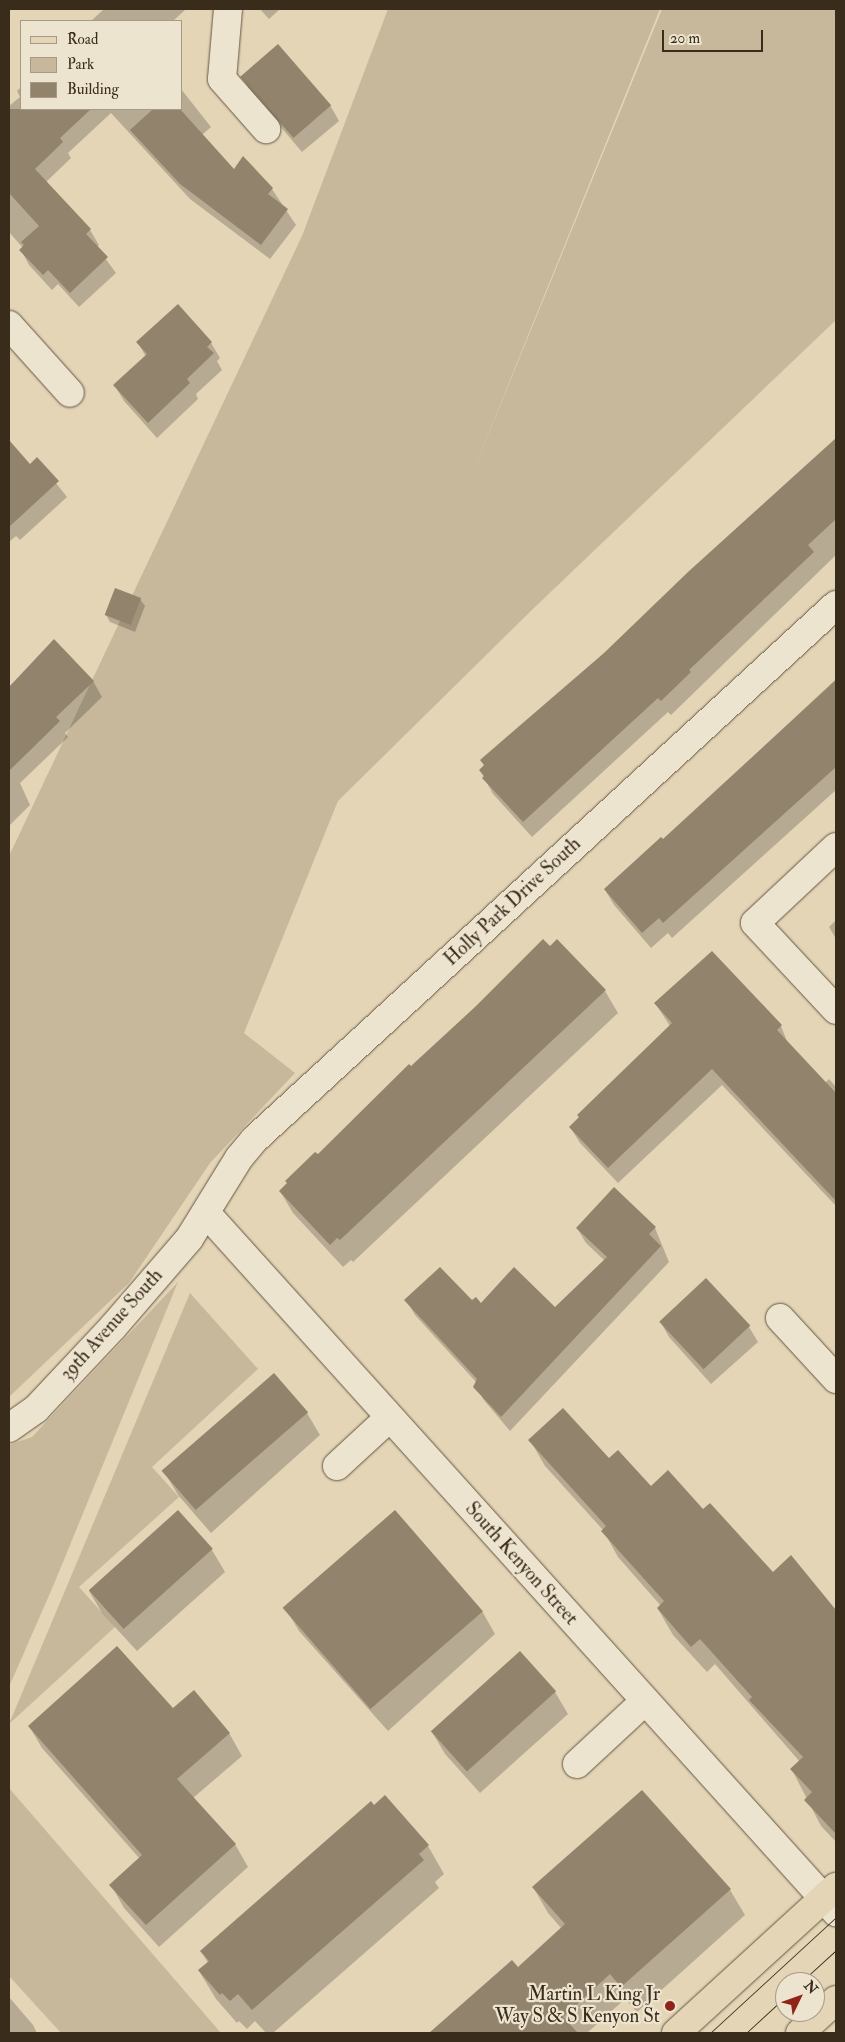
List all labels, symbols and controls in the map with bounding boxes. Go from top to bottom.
legend [20,20,182,110]
scale bar [665,20,766,52]
text: 20 m [670,29,700,48]
text: Road [67,30,98,49]
text: Park [67,55,94,74]
text: Building [67,80,119,99]
street label: Holly Park Drive South [440,833,586,971]
street label: 39th Avenue South [56,1265,168,1385]
street label: South Kenyon Street [460,1498,582,1630]
north arrow [775,1972,825,2022]
text: N [800,1977,821,1998]
place label: Martin L King Jr Way S & S Kenyon St [495,1984,660,2028]
marker: Martin L King Jr Way S & S Kenyon St [664,2000,676,2012]

